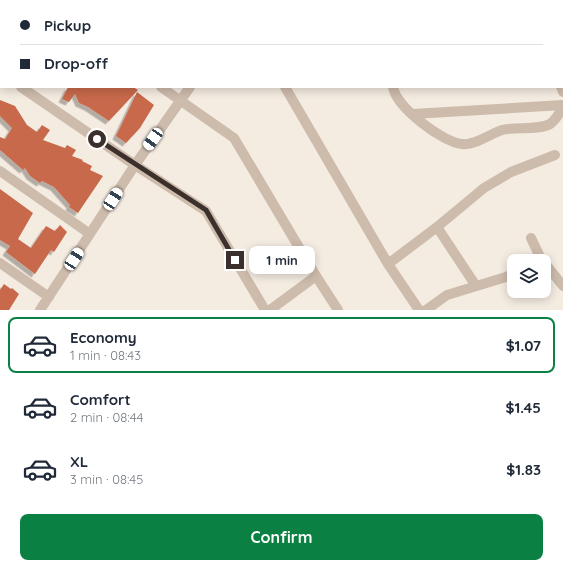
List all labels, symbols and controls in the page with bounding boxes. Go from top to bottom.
text: Pickup [44,16,91,35]
text: Drop-off [44,54,108,73]
car [141,126,165,152]
route start [88,130,106,148]
car [101,186,125,212]
car [62,246,86,272]
callout: 1 min [249,246,315,274]
route end [226,251,244,269]
text: 1 min [266,252,298,268]
map controls [507,254,551,298]
button: layers [507,254,551,298]
icon: car [22,327,58,363]
text: Economy [70,328,137,347]
text: $1.07 [506,336,541,355]
text: 1 min · 08:43 [70,347,141,363]
icon: car [22,389,58,425]
text: Comfort [70,390,131,409]
text: $1.45 [505,398,541,417]
text: 2 min · 08:44 [70,409,143,425]
icon: car [22,451,58,487]
text: XL [70,452,88,471]
text: $1.83 [506,460,541,479]
text: 3 min · 08:45 [70,471,143,487]
button: Confirm [20,514,543,560]

